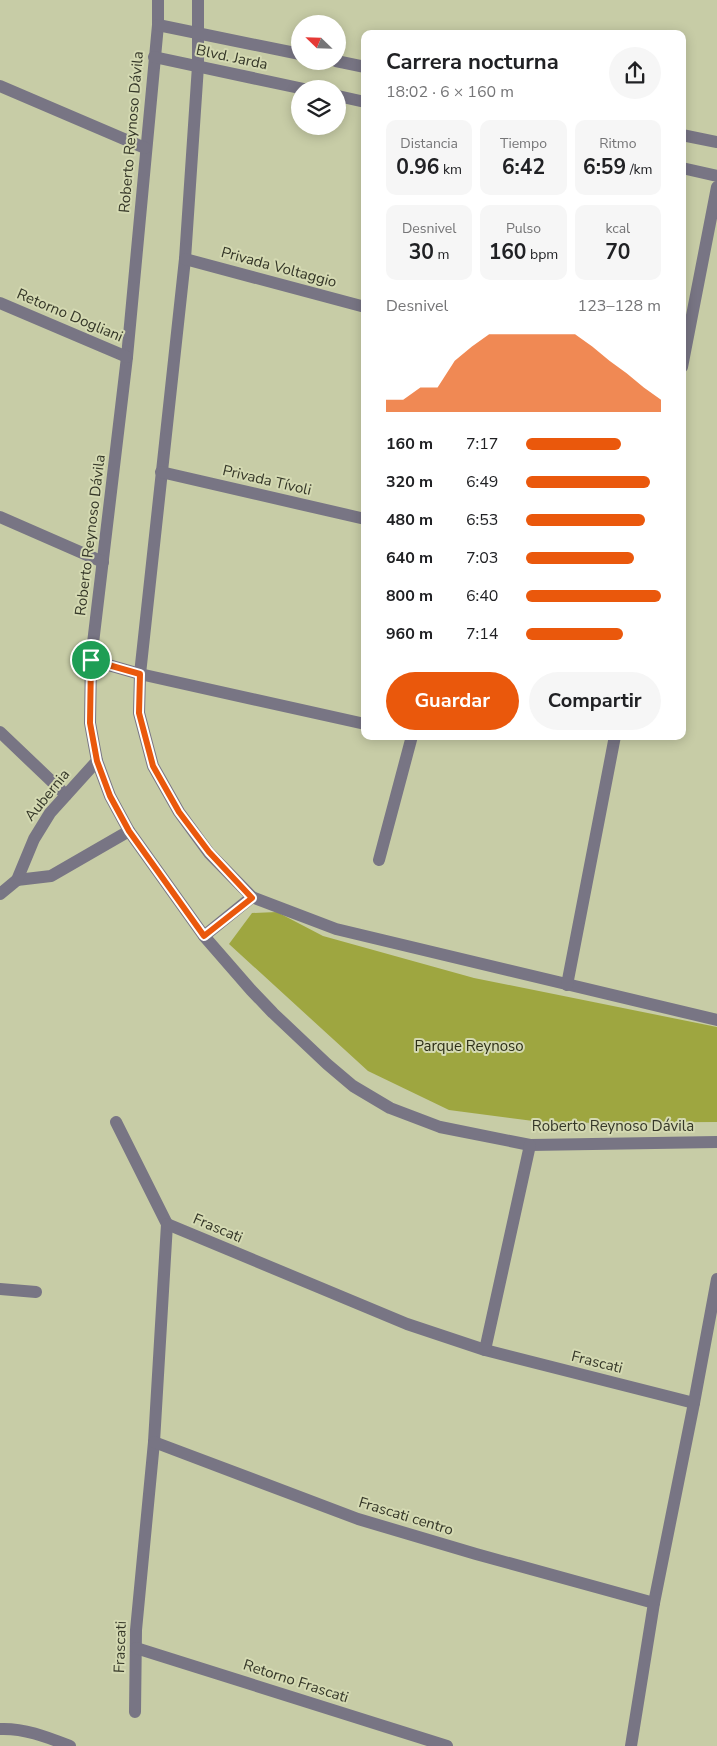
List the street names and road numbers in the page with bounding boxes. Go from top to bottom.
street label: Blvd. Jarda [194,40,270,74]
street label: Roberto Reynoso Dávila [114,50,148,214]
street label: Privada Voltaggio [219,242,339,292]
street label: Retorno Dogliani [14,284,126,346]
street label: Roberto Reynoso Dávila [70,453,110,617]
street label: Privada Tívoli [221,460,313,500]
street label: Aubernia [20,765,74,825]
street label: Roberto Reynoso Dávila [532,1116,694,1136]
street label: Frascati [190,1209,246,1247]
street label: Frascati [569,1346,625,1378]
street label: Frascati centro [356,1492,456,1540]
street label: Frascati [109,1621,131,1673]
street label: Retorno Frascati [241,1655,351,1707]

